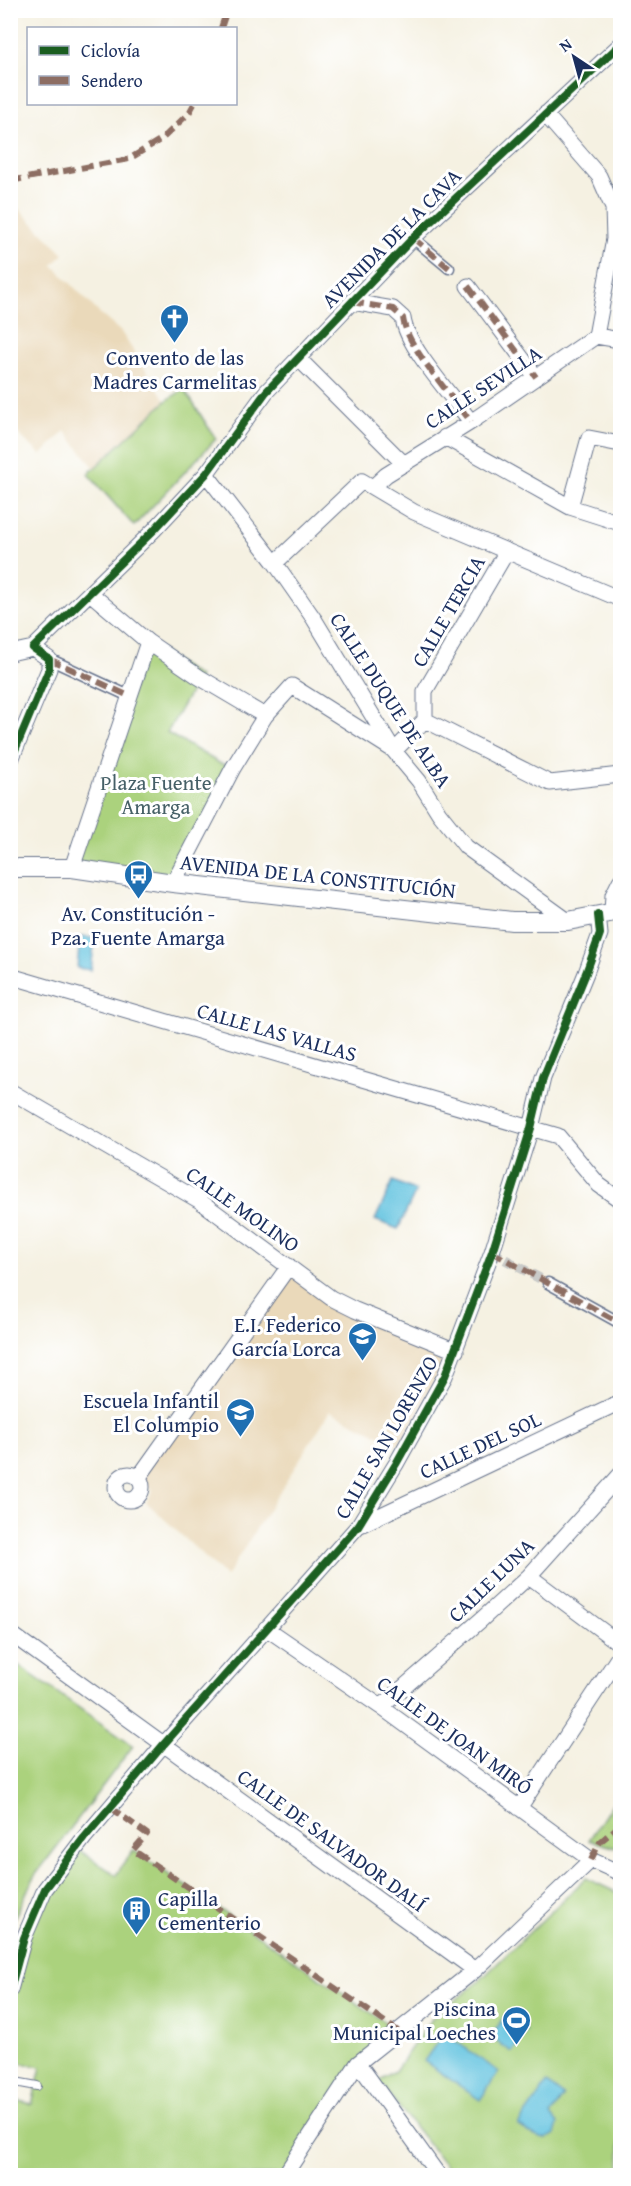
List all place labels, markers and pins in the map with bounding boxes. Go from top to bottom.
church icon: Convento de las Madres Carmelitas [159,302,191,344]
place label: Convento de las Madres Carmelitas [93,342,257,397]
bus stop icon: Av. Constitución - Pza. Fuente Amarga [122,858,154,900]
place label: Av. Constitución - Pza. Fuente Amarga [51,898,225,953]
place label: E.I. Federico García Lorca [232,1309,341,1364]
school or university icon: E.I. Federico García Lorca [346,1320,378,1362]
place label: Escuela Infantil El Columpio [83,1385,219,1440]
school or university icon: Escuela Infantil El Columpio [224,1396,256,1438]
place label: Capilla Cementerio [158,1883,261,1938]
building icon: Capilla Cementerio [121,1894,153,1936]
place label: Piscina Municipal Loeches [333,1993,496,2048]
sports icon: Piscina Municipal Loeches [501,2004,533,2046]

